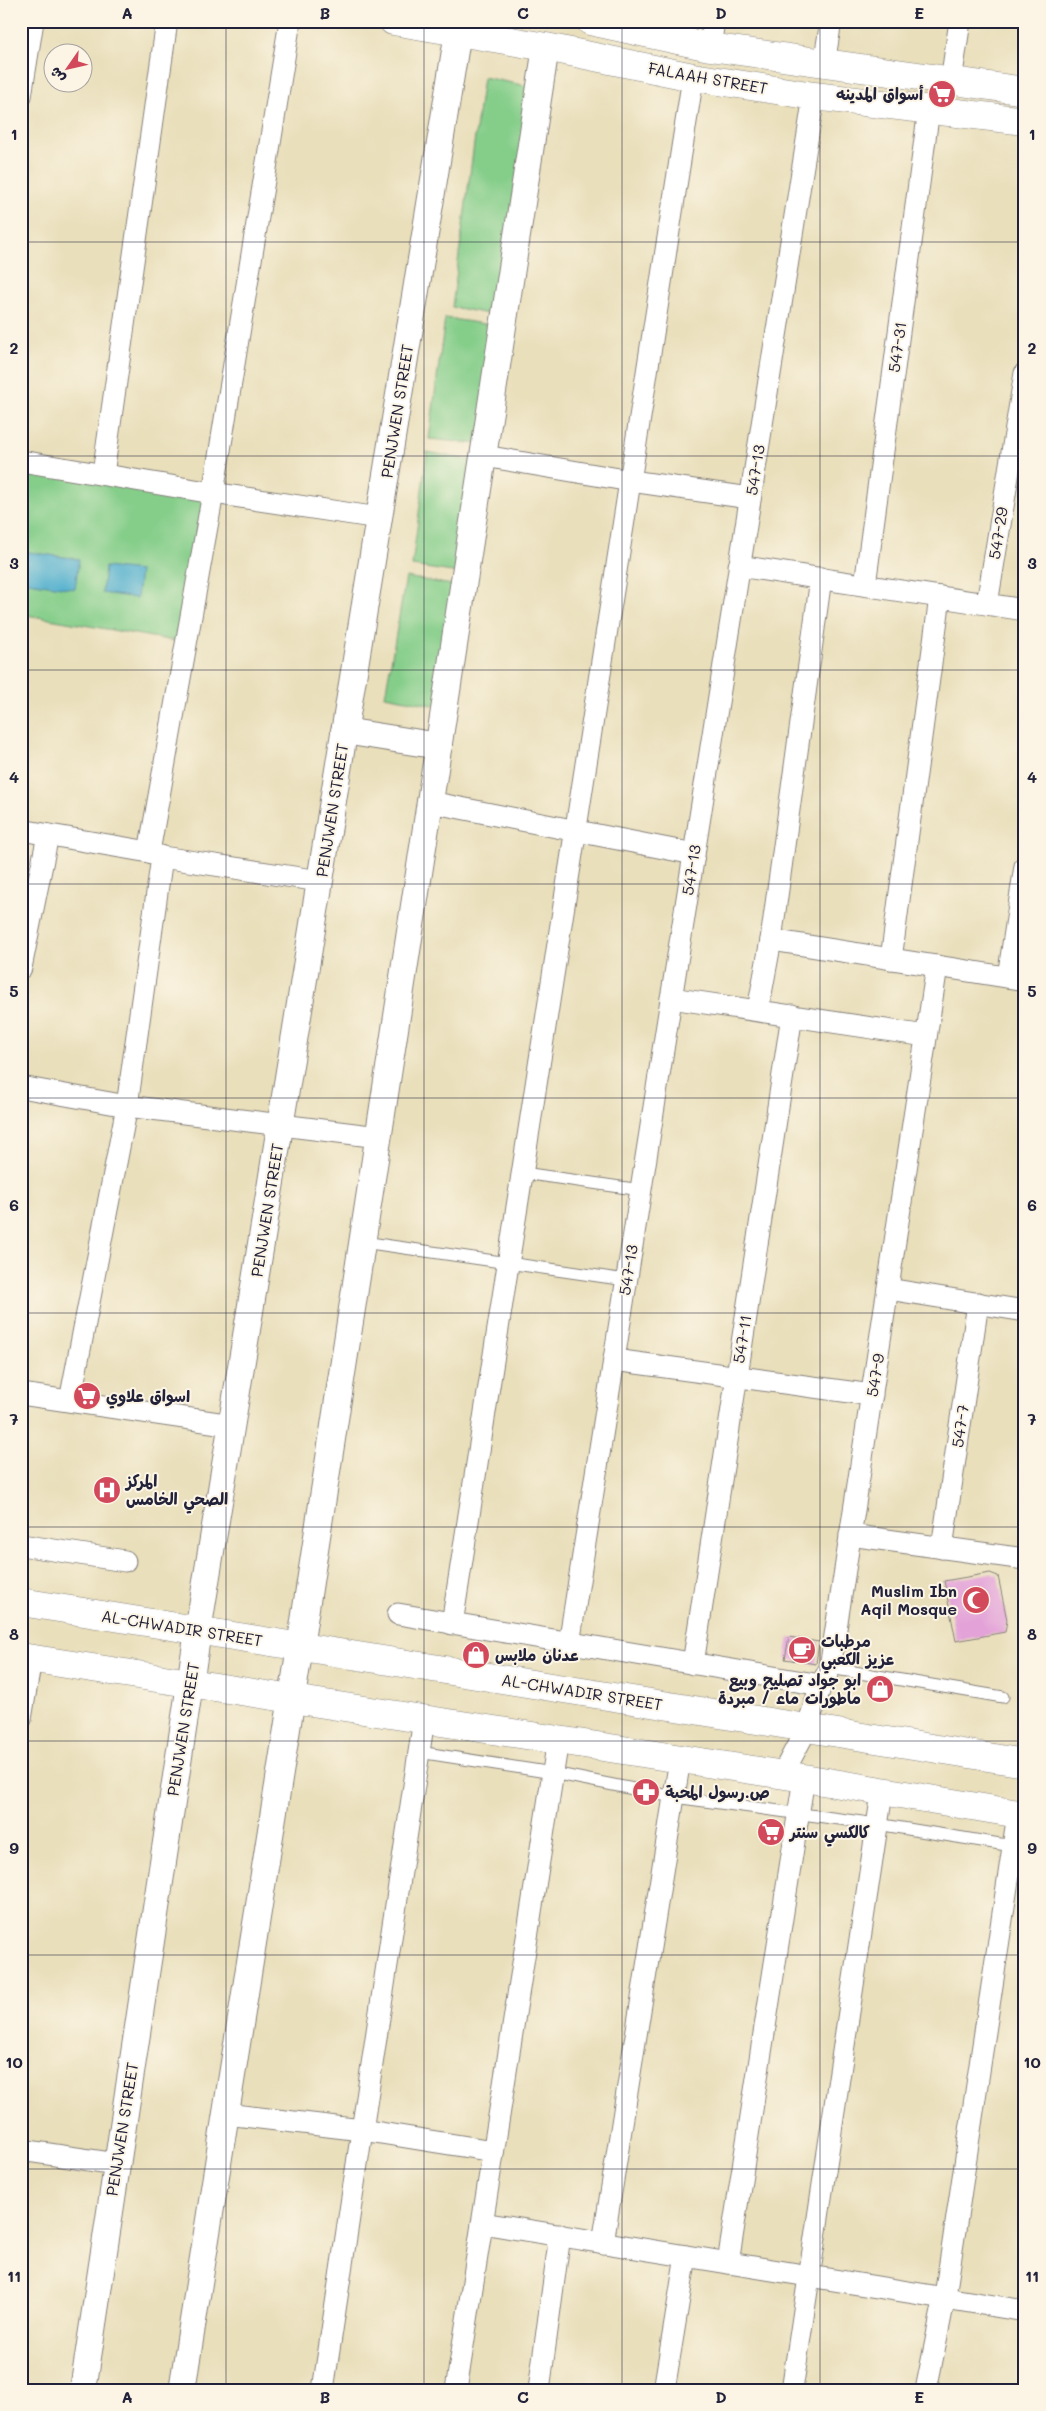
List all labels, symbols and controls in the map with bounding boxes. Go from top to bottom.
text: A [121,2,133,23]
text: B [320,2,330,23]
text: C [517,2,529,23]
text: D [715,2,727,23]
text: E [914,2,924,23]
north arrow [42,42,92,92]
street label: FALAAH STREET [647,57,769,98]
text: ش [45,64,69,87]
supermarket icon: أسواق المدينه [927,79,957,109]
place label: أسواق المدينه [836,83,924,105]
text: 1 [10,123,18,144]
text: 1 [1028,123,1036,144]
street label: 547-31 [883,320,910,374]
text: 2 [10,337,19,358]
text: 2 [1028,337,1037,358]
street label: PENJWEN STREET [376,342,417,479]
street label: 547-13 [740,443,769,497]
street label: 547-29 [983,505,1012,561]
text: 3 [9,552,19,573]
text: 3 [1027,552,1037,573]
street label: PENJWEN STREET [311,741,352,878]
text: 4 [9,766,19,787]
text: 4 [1027,766,1037,787]
street label: 547-13 [676,843,705,897]
text: 5 [9,980,19,1001]
text: 5 [1027,980,1037,1001]
street label: PENJWEN STREET [246,1141,287,1278]
text: 6 [9,1194,19,1215]
text: 6 [1027,1194,1037,1215]
street label: 547-13 [613,1243,642,1297]
street label: 547-11 [727,1313,756,1365]
street label: 547-9 [861,1352,888,1398]
supermarket icon: اسواق علاوي [72,1381,102,1411]
place label: اسواق علاوي [106,1385,190,1409]
street label: 547-7 [946,1403,973,1449]
text: 7 [10,1408,19,1429]
text: 7 [1028,1408,1037,1429]
place label: المركز الصحي الخامس [124,1470,228,1514]
hospital icon: المركز الصحي الخامس [92,1475,122,1505]
place label: Muslim Ibn Aqil Mosque [860,1580,957,1619]
mosque icon: Muslim Ibn Aqil Mosque [961,1585,991,1615]
street label: AL-CHWADIR STREET [100,1604,264,1651]
text: 8 [9,1623,19,1644]
text: 8 [1027,1623,1037,1644]
place label: مرطبات عزيز الكعبي [821,1630,895,1674]
cafe icon: مرطبات عزيز الكعبي [787,1635,817,1665]
shop icon: عدنان ملابس [461,1640,491,1670]
place label: عدنان ملابس [495,1644,580,1665]
street label: PENJWEN STREET [162,1660,203,1797]
street label: AL-CHWADIR STREET [500,1668,664,1715]
place label: ابو جواد تصليح وبيع ماطورات ماء / مبردة [718,1669,861,1709]
shop icon: ابو جواد تصليح وبيع ماطورات ماء / مبردة [865,1674,895,1704]
pharmacy icon: ص.رسول المحبة [631,1777,661,1807]
place label: ص.رسول المحبة [665,1781,770,1803]
supermarket icon: كالكسي سنتر [756,1817,786,1847]
place label: كالكسي سنتر [788,1821,870,1847]
text: 9 [9,1837,19,1858]
text: 9 [1027,1837,1037,1858]
text: 10 [5,2051,23,2072]
text: 10 [1023,2051,1041,2072]
street label: PENJWEN STREET [101,2060,142,2197]
text: 11 [7,2265,21,2286]
text: 11 [1025,2265,1039,2286]
text: A [121,2386,133,2407]
text: B [320,2386,330,2407]
text: C [517,2386,529,2407]
text: D [715,2386,727,2407]
text: E [914,2386,924,2407]

